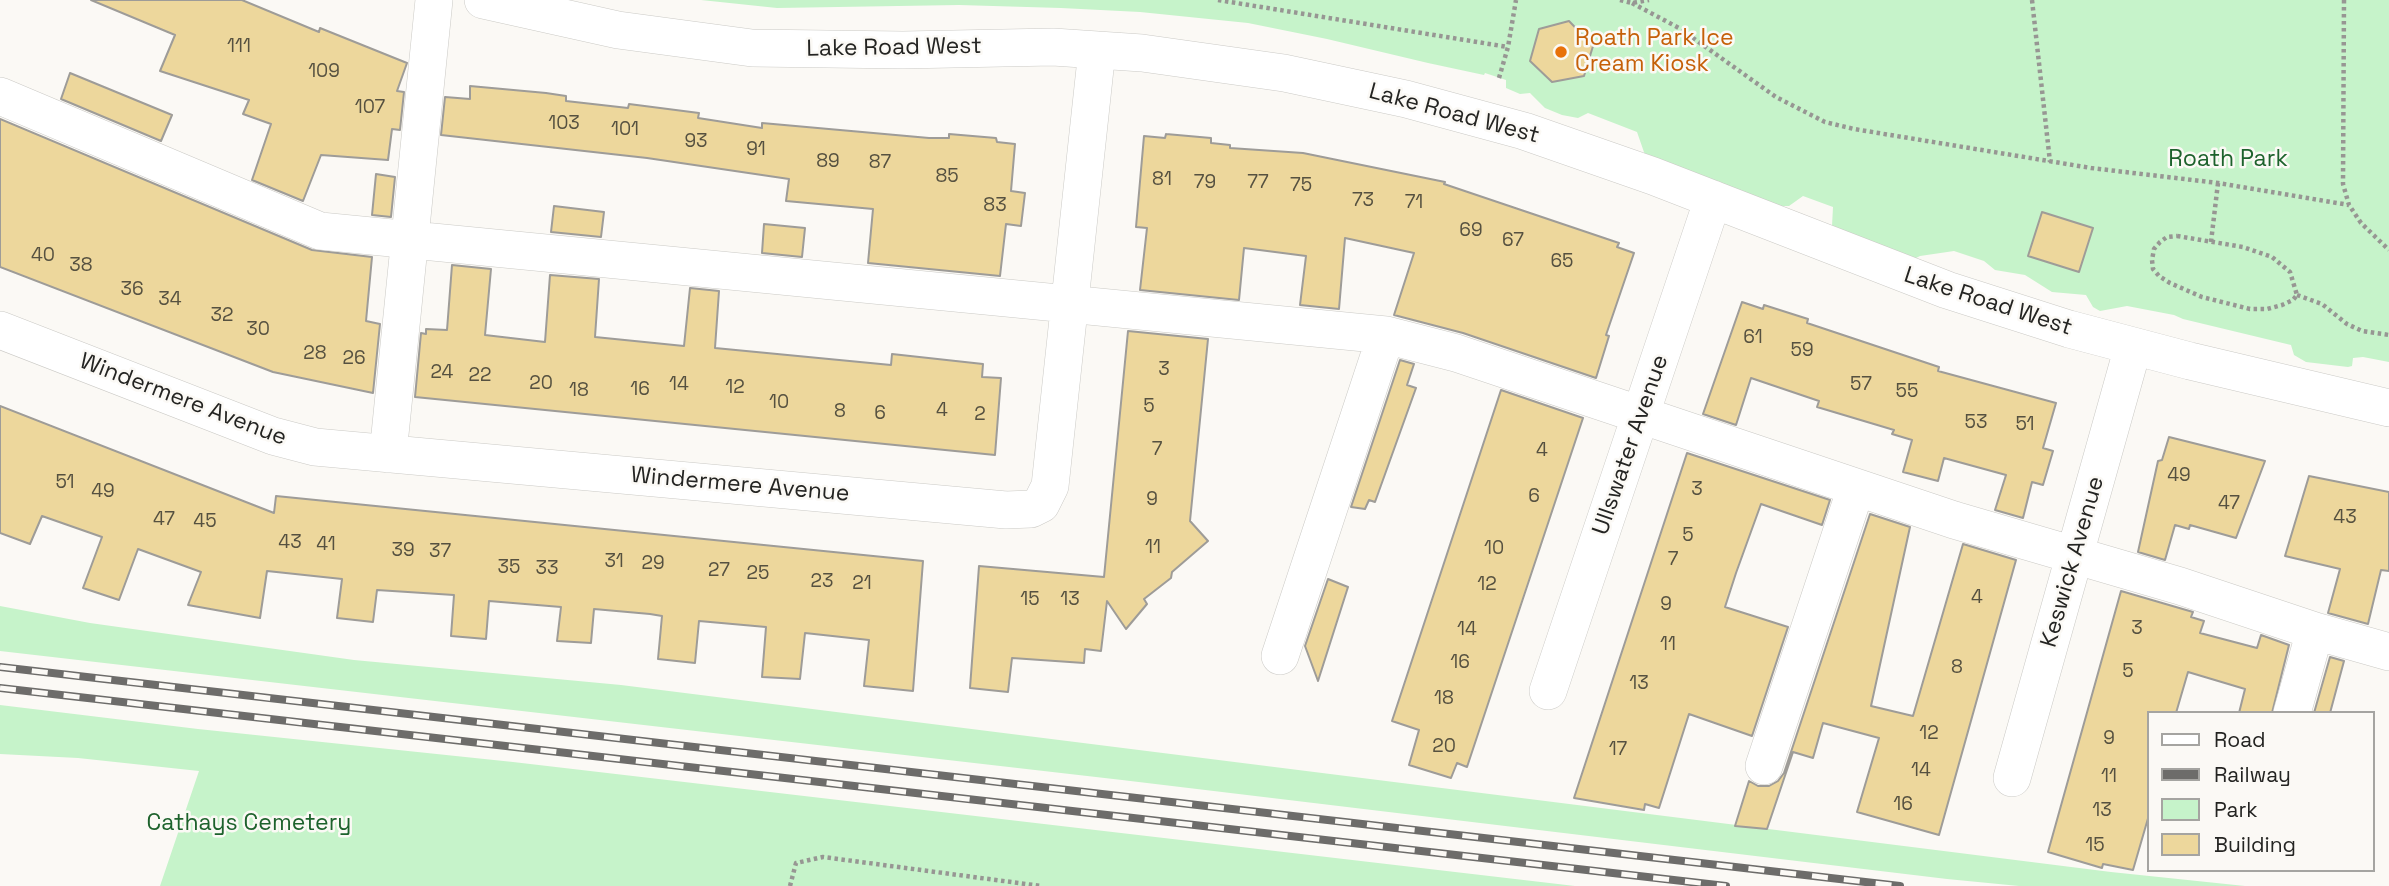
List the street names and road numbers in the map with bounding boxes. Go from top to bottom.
street label: Lake Road West [806,33,982,63]
street label: Lake Road West [1366,78,1542,150]
street label: Lake Road West [1900,262,2076,342]
street label: Windermere Avenue [76,348,290,452]
street label: Ullswater Avenue [1587,351,1675,539]
street label: Windermere Avenue [630,462,850,508]
street label: Keswick Avenue [2035,473,2111,651]

